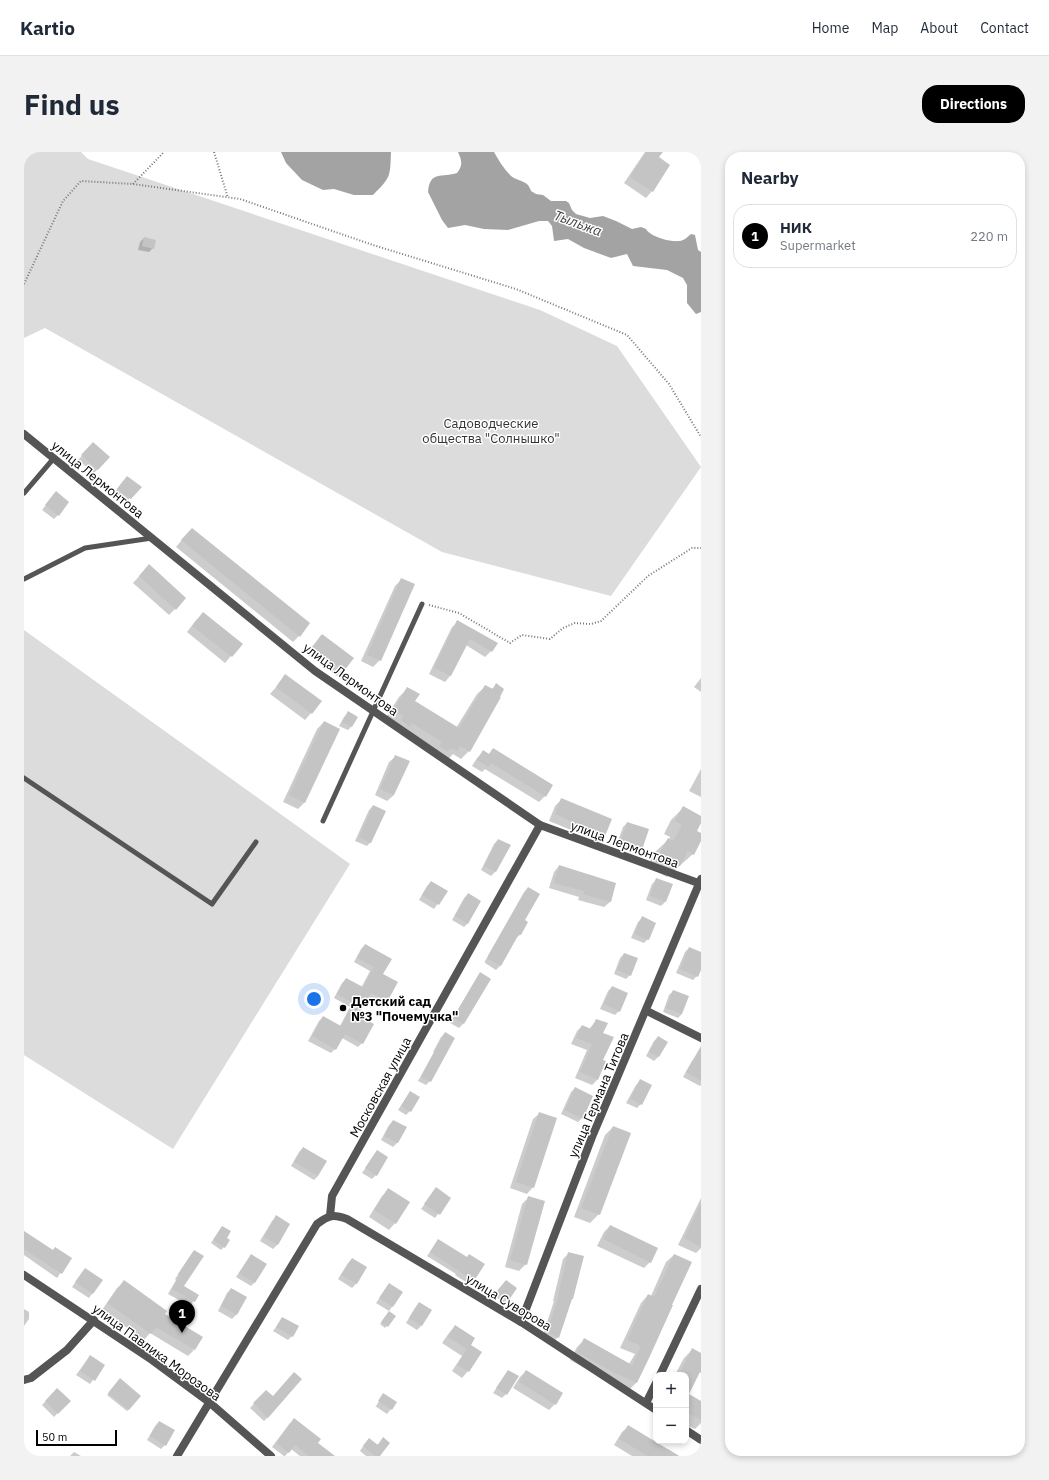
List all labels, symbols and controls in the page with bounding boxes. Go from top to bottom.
text: Kartio [20,16,75,40]
text: Home [812,19,849,37]
text: Map [871,19,898,37]
text: About [920,19,958,37]
text: Contact [980,19,1029,37]
button: Directions [922,85,1025,123]
text: Find us [24,86,120,123]
text: Nearby [741,167,799,189]
water label: Тыльжа [551,206,605,240]
text: НИК [780,218,812,237]
text: 1 [751,228,759,245]
text: 220 m [970,228,1008,245]
text: Supermarket [780,237,856,254]
park label: Садоводческие общества "Солнышко" [422,415,560,447]
street label: улица Лермонтова [48,437,147,522]
street label: улица Лермонтова [300,639,402,720]
street label: улица Лермонтова [568,817,681,872]
your location [304,989,324,1009]
place label: Детский сад №3 "Почемучка" [351,993,458,1025]
marker: Детский сад №3 "Почемучка" [338,1003,348,1013]
street label: улица Германа Титова [564,1030,633,1160]
street label: Московская улица [346,1034,415,1141]
street label: улица Суворова [463,1270,555,1335]
street label: улица Павлика Морозова [89,1300,224,1405]
pin: 1 [169,1300,195,1333]
map controls [653,1372,689,1444]
button: + [653,1372,689,1408]
button: − [653,1408,689,1444]
scale bar [36,1428,117,1447]
text: 50 m [42,1430,67,1444]

